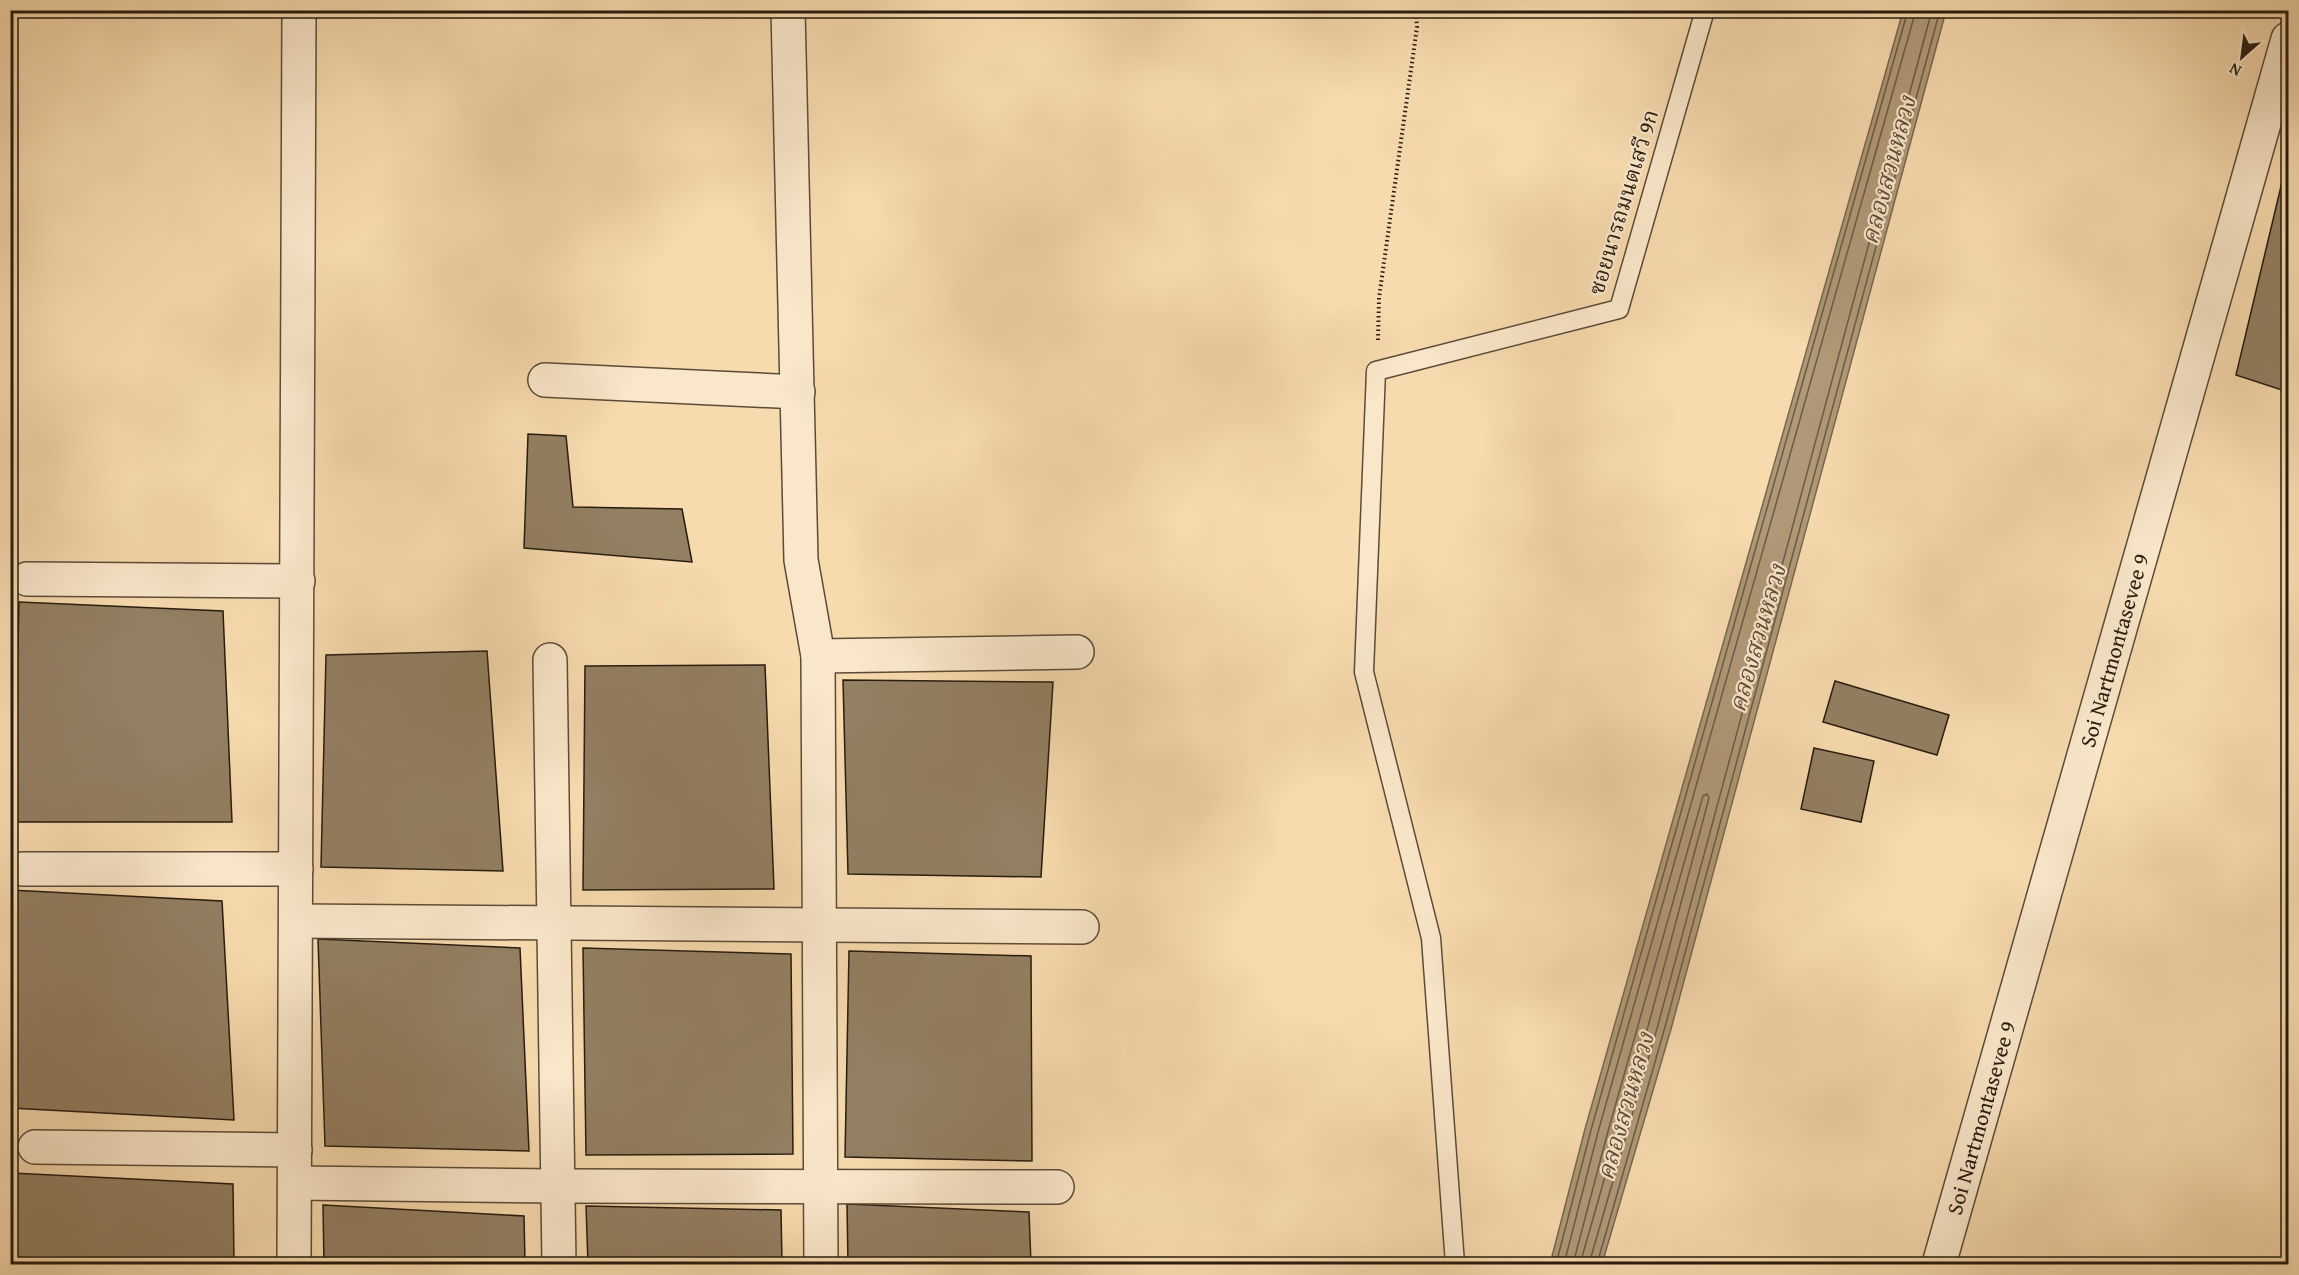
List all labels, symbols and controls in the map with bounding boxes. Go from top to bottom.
north arrow [2212,27,2272,87]
text: N [2224,57,2245,83]
water label: คลองสวนหลวง [1851,91,1925,248]
street label: ซอยนารถมนตเสวี 9ก [1580,105,1666,299]
street label: Soi Nartmontasevee 9 [2071,550,2157,751]
water label: คลองสวนหลวง [1719,559,1795,716]
street label: Soi Nartmontasevee 9 [1938,1017,2023,1218]
water label: คลองสวนหลวง [1587,1027,1663,1184]

